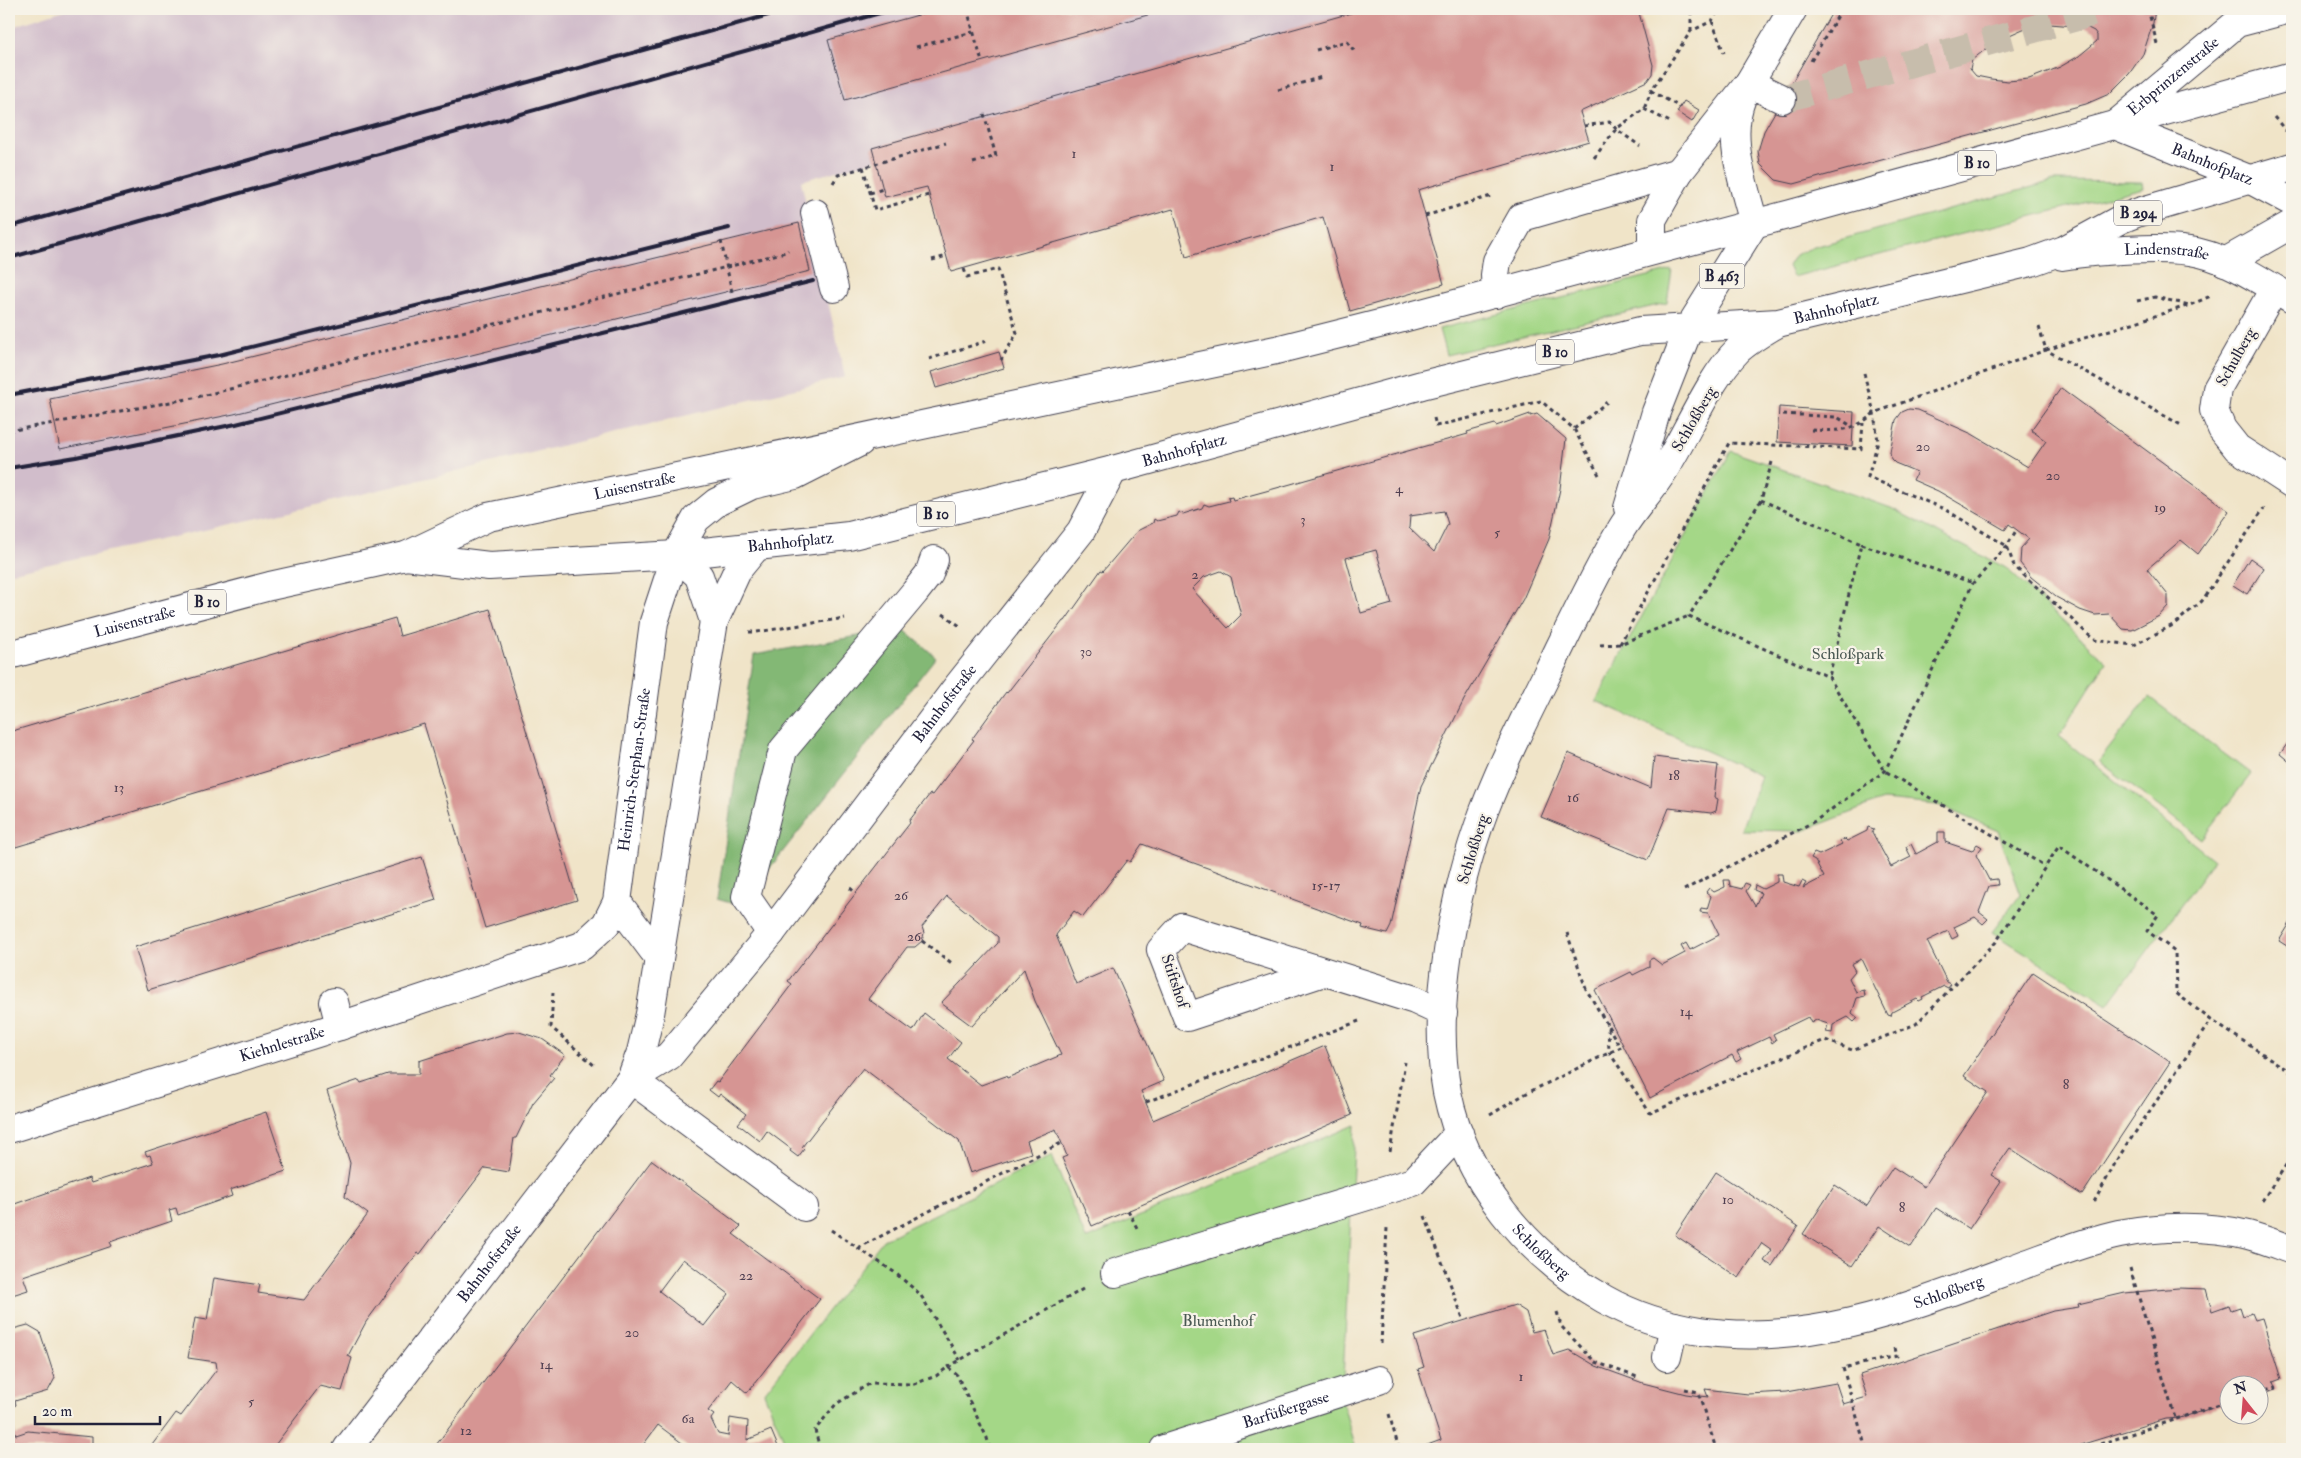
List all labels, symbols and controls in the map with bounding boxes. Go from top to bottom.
street label: Erbprinzenstraße [2124,32,2223,120]
street label: Bahnhofplatz [2168,139,2256,190]
house number: 1 [1072,145,1077,162]
road number: B 10 [1958,150,1996,176]
house number: 1 [1330,158,1335,175]
road number: B 294 [2114,200,2162,226]
street label: Lindenstraße [2124,239,2212,265]
road number: B 463 [1700,264,1744,288]
street label: Bahnhofplatz [1792,289,1881,329]
street label: Schulberg [2212,323,2261,390]
road number: B 10 [1536,340,1574,364]
street label: Schloßberg [1667,382,1721,455]
street label: Bahnhofplatz [1140,429,1229,472]
house number: 20 [1916,438,1930,455]
street label: Luisenstraße [592,467,678,504]
house number: 20 [2046,467,2060,484]
house number: 4 [1395,480,1404,497]
house number: 19 [2154,499,2166,516]
road number: B 10 [917,502,955,526]
house number: 3 [1300,511,1306,528]
house number: 5 [1494,524,1501,541]
street label: Bahnhofplatz [746,528,835,557]
house number: 2 [1191,566,1199,583]
road number: B 10 [188,590,226,614]
street label: Luisenstraße [92,601,178,642]
house number: 30 [1080,643,1092,660]
park label: Schloßpark [1812,644,1884,665]
street label: Bahnhofstraße [908,660,981,747]
street label: Heinrich-Stephan-Straße [614,687,655,853]
house number: 18 [1668,767,1680,784]
house number: 13 [114,779,124,796]
house number: 16 [1567,789,1580,806]
street label: Schloßberg [1453,810,1493,887]
house number: 15-17 [1312,877,1341,894]
house number: 26 [894,887,909,904]
house number: 26 [907,928,922,945]
street label: Stiftshof [1157,952,1194,1013]
house number: 14 [1680,1003,1694,1020]
street label: Kiehnlestraße [237,1021,327,1067]
house number: 8 [2063,1076,2070,1093]
house number: 10 [1722,1191,1734,1208]
house number: 8 [1899,1199,1906,1216]
street label: Bahnhofstraße [453,1220,526,1307]
street label: Schloßberg [1507,1220,1575,1284]
house number: 22 [739,1267,753,1284]
street label: Schloßberg [1911,1270,1987,1314]
park label: Blumenhof [1182,1311,1256,1331]
house number: 20 [625,1324,639,1341]
house number: 14 [540,1356,554,1373]
house number: 1 [1519,1368,1524,1385]
north arrow [2218,1376,2268,1426]
text: N [2231,1378,2249,1398]
street label: Barfüßergasse [1240,1387,1332,1433]
scale bar [35,1393,160,1425]
house number: 5 [248,1393,255,1410]
text: 20 m [42,1402,72,1421]
house number: 6a [682,1410,695,1427]
house number: 12 [460,1422,472,1439]

